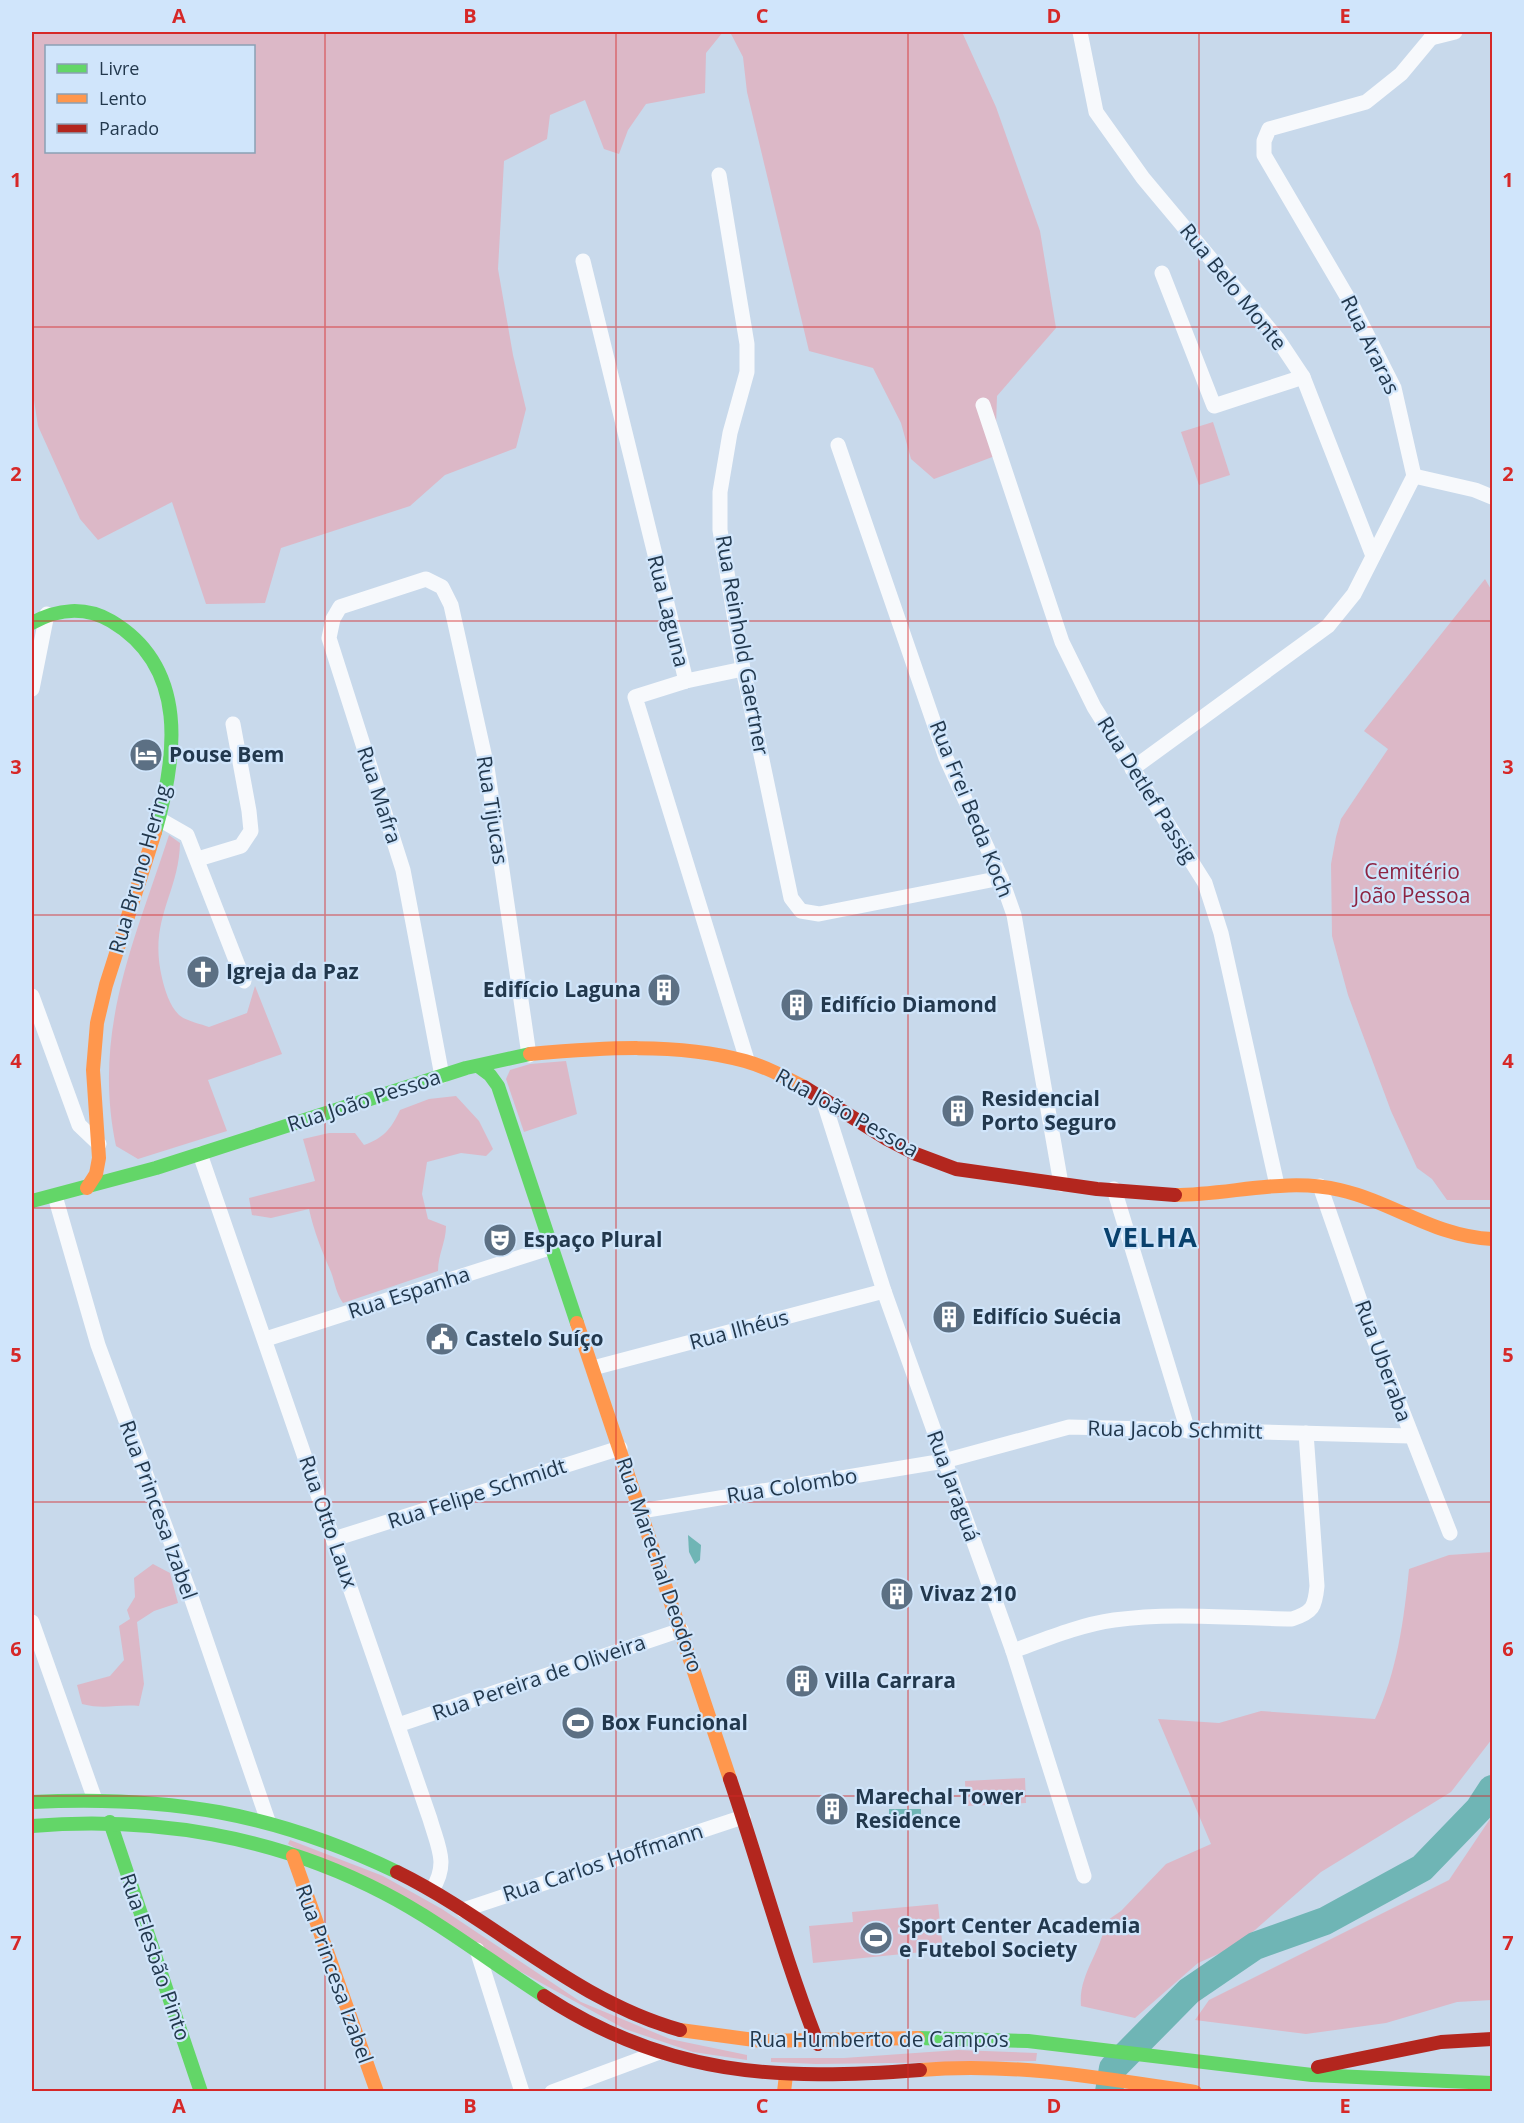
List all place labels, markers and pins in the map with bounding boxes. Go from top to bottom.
hotel icon: Pouse Bem [128,737,164,773]
place label: Pouse Bem [169,740,284,768]
church icon: Igreja da Paz [185,954,221,990]
place label: Igreja da Paz [226,957,359,985]
building icon: Edifício Laguna [646,972,682,1008]
place label: Edifício Laguna [483,975,641,1003]
building icon: Edifício Diamond [779,987,815,1023]
place label: Edifício Diamond [820,990,997,1018]
place label: Residencial Porto Seguro [981,1084,1116,1136]
building icon: Residencial Porto Seguro [940,1093,976,1129]
theatre icon: Espaço Plural [482,1222,518,1258]
place label: Espaço Plural [523,1225,662,1253]
building icon: Edifício Suécia [931,1299,967,1335]
place label: Edifício Suécia [972,1302,1121,1330]
public building icon: Castelo Suíço [424,1321,460,1357]
place label: Castelo Suíço [465,1324,603,1352]
building icon: Vivaz 210 [879,1576,915,1612]
place label: Vivaz 210 [920,1579,1016,1607]
building icon: Villa Carrara [784,1663,820,1699]
place label: Villa Carrara [825,1666,956,1694]
sports icon: Box Funcional [560,1705,596,1741]
place label: Box Funcional [601,1708,748,1736]
place label: Marechal Tower Residence [855,1782,1024,1834]
building icon: Marechal Tower Residence [814,1791,850,1827]
place label: Sport Center Academia e Futebol Society [899,1911,1140,1963]
sports icon: Sport Center Academia e Futebol Society [858,1920,894,1956]

